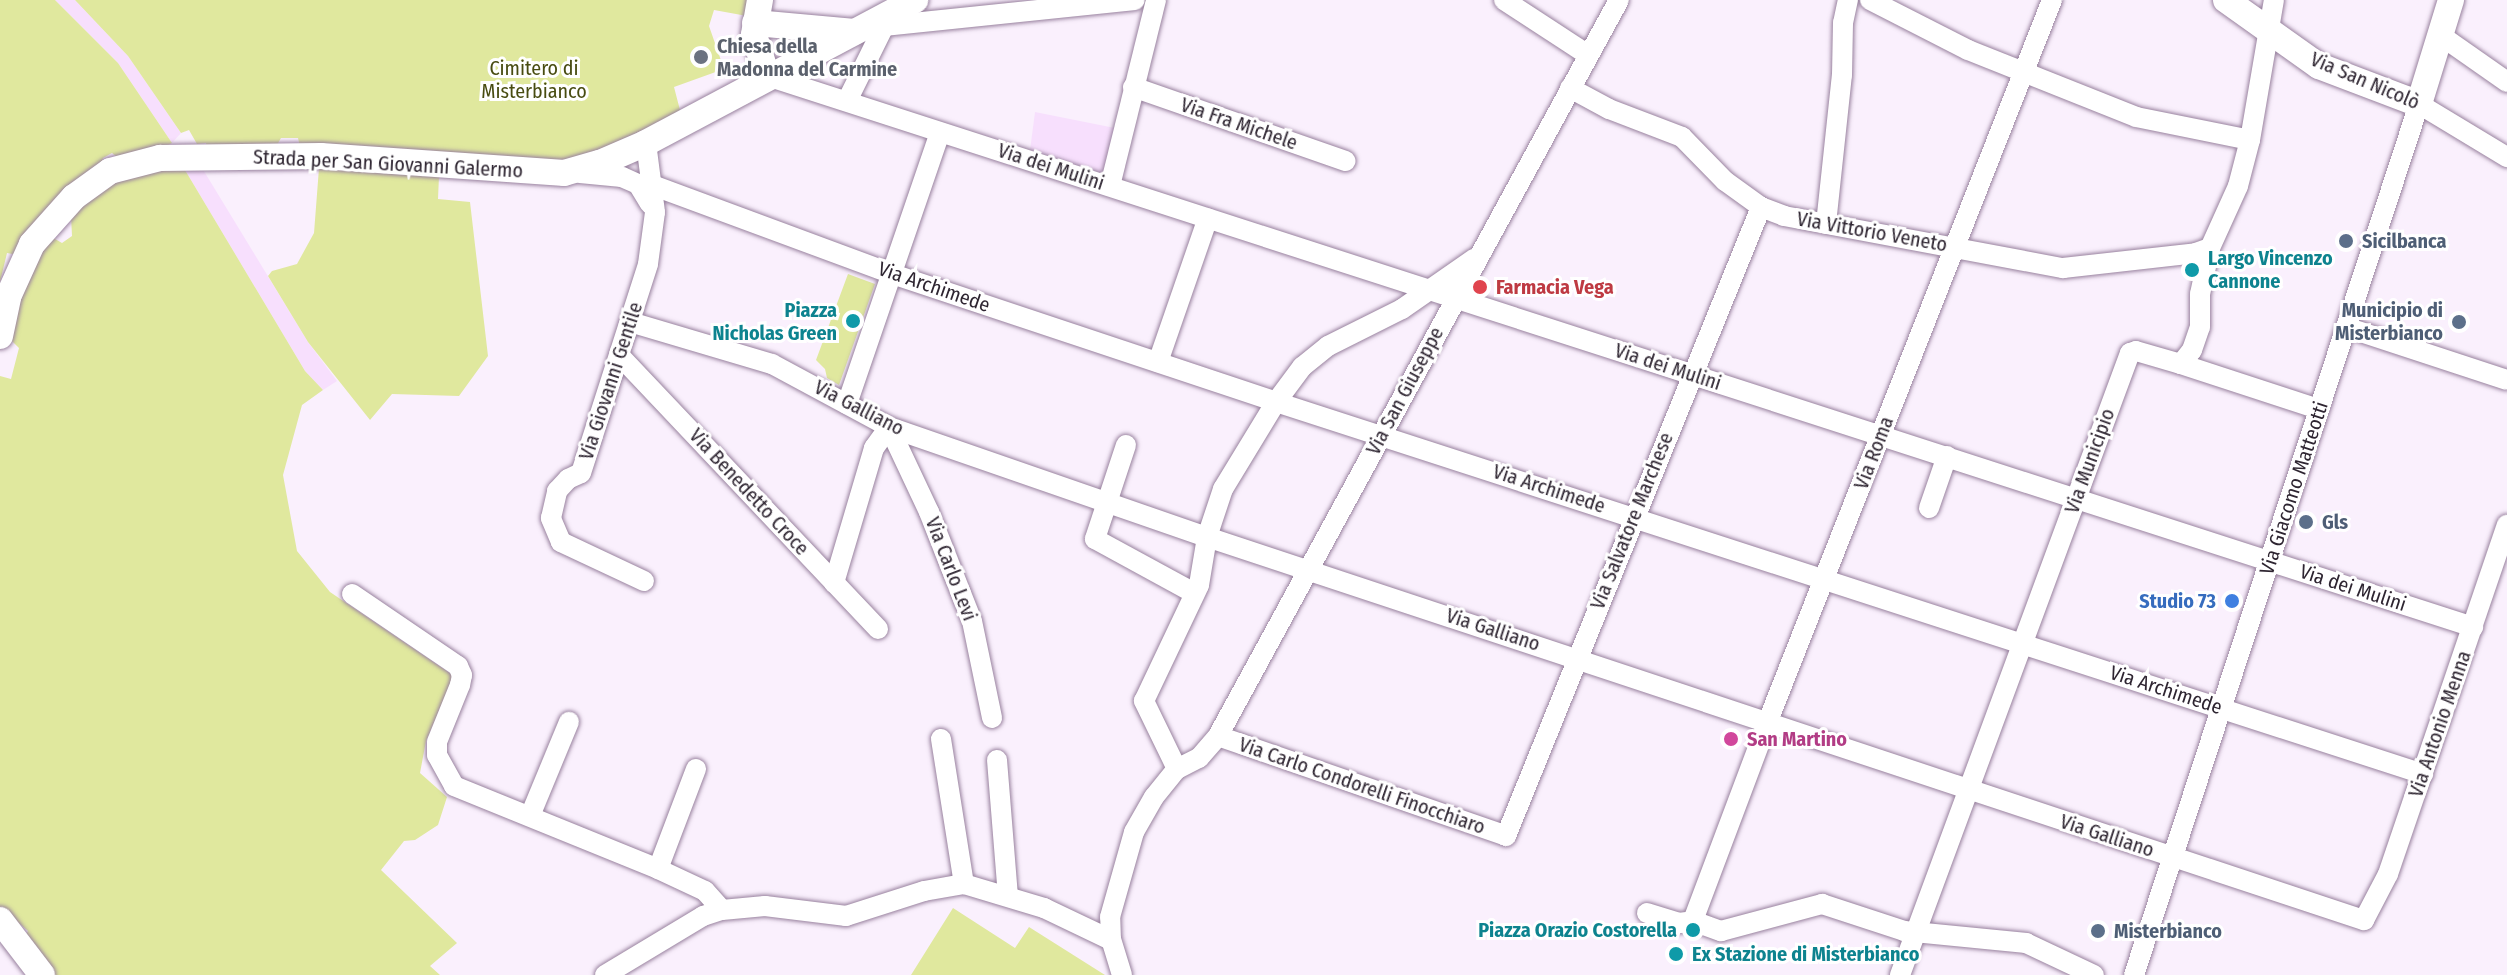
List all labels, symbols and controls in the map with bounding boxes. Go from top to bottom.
place label: Chiesa della Madonna del Carmine [717,34,897,81]
street label: Via San Nicolò [2307,47,2423,115]
marker: Chiesa della Madonna del Carmine [692,48,710,66]
park label: Cimitero di Misterbianco [481,57,587,104]
street label: Via Fra Michele [1177,93,1301,155]
street label: Via dei Mulini [995,138,1107,196]
street label: Strada per San Giovanni Galermo [252,145,524,183]
street label: Via Vittorio Veneto [1795,207,1949,257]
place label: Sicilbanca [2362,229,2446,253]
marker: Sicilbanca [2337,232,2355,250]
place label: Largo Vincenzo Cannone [2208,246,2333,293]
street label: Via Archimede [875,257,993,317]
marker: Largo Vincenzo Cannone [2183,261,2201,279]
place label: Farmacia Vega [1496,275,1614,299]
marker: Farmacia Vega [1471,278,1489,296]
place label: Piazza Nicholas Green [713,298,837,345]
place label: Municipio di Misterbianco [2335,298,2443,345]
street label: Via Giovanni Gentile [574,299,648,463]
marker: Piazza Nicholas Green [844,312,862,330]
marker: Municipio di Misterbianco [2450,313,2468,331]
street label: Via San Giuseppe [1361,323,1449,459]
street label: Via dei Mulini [1612,338,1724,396]
street label: Via Galliano [810,375,908,441]
street label: Via Giacomo Matteotti [2255,398,2333,578]
street label: Via Municipio [2060,405,2120,517]
street label: Via Roma [1849,413,1899,493]
street label: Via Benedetto Croce [684,424,814,560]
street label: Via Salvatore Marchese [1586,429,1678,613]
street label: Via Archimede [1490,460,1608,518]
place label: Gls [2322,510,2348,534]
marker: Gls [2297,513,2315,531]
street label: Via Carlo Levi [920,514,982,624]
street label: Via dei Mulini [2297,559,2409,617]
place label: Studio 73 [2139,589,2216,613]
marker: Studio 73 [2223,592,2241,610]
street label: Via Galliano [1443,604,1543,656]
street label: Via Antonio Menna [2404,648,2476,800]
street label: Via Archimede [2107,661,2225,719]
place label: San Martino [1747,727,1847,751]
marker: San Martino [1722,730,1740,748]
street label: Via Carlo Condorelli Finocchiaro [1236,733,1488,839]
street label: Via Galliano [2057,810,2157,862]
place label: Piazza Orazio Costorella [1478,918,1677,942]
place label: Misterbianco [2114,919,2222,943]
marker: Piazza Orazio Costorella [1684,921,1702,939]
marker: Misterbianco [2089,922,2107,940]
place label: Ex Stazione di Misterbianco [1692,942,1919,966]
marker: Ex Stazione di Misterbianco [1667,945,1685,963]

